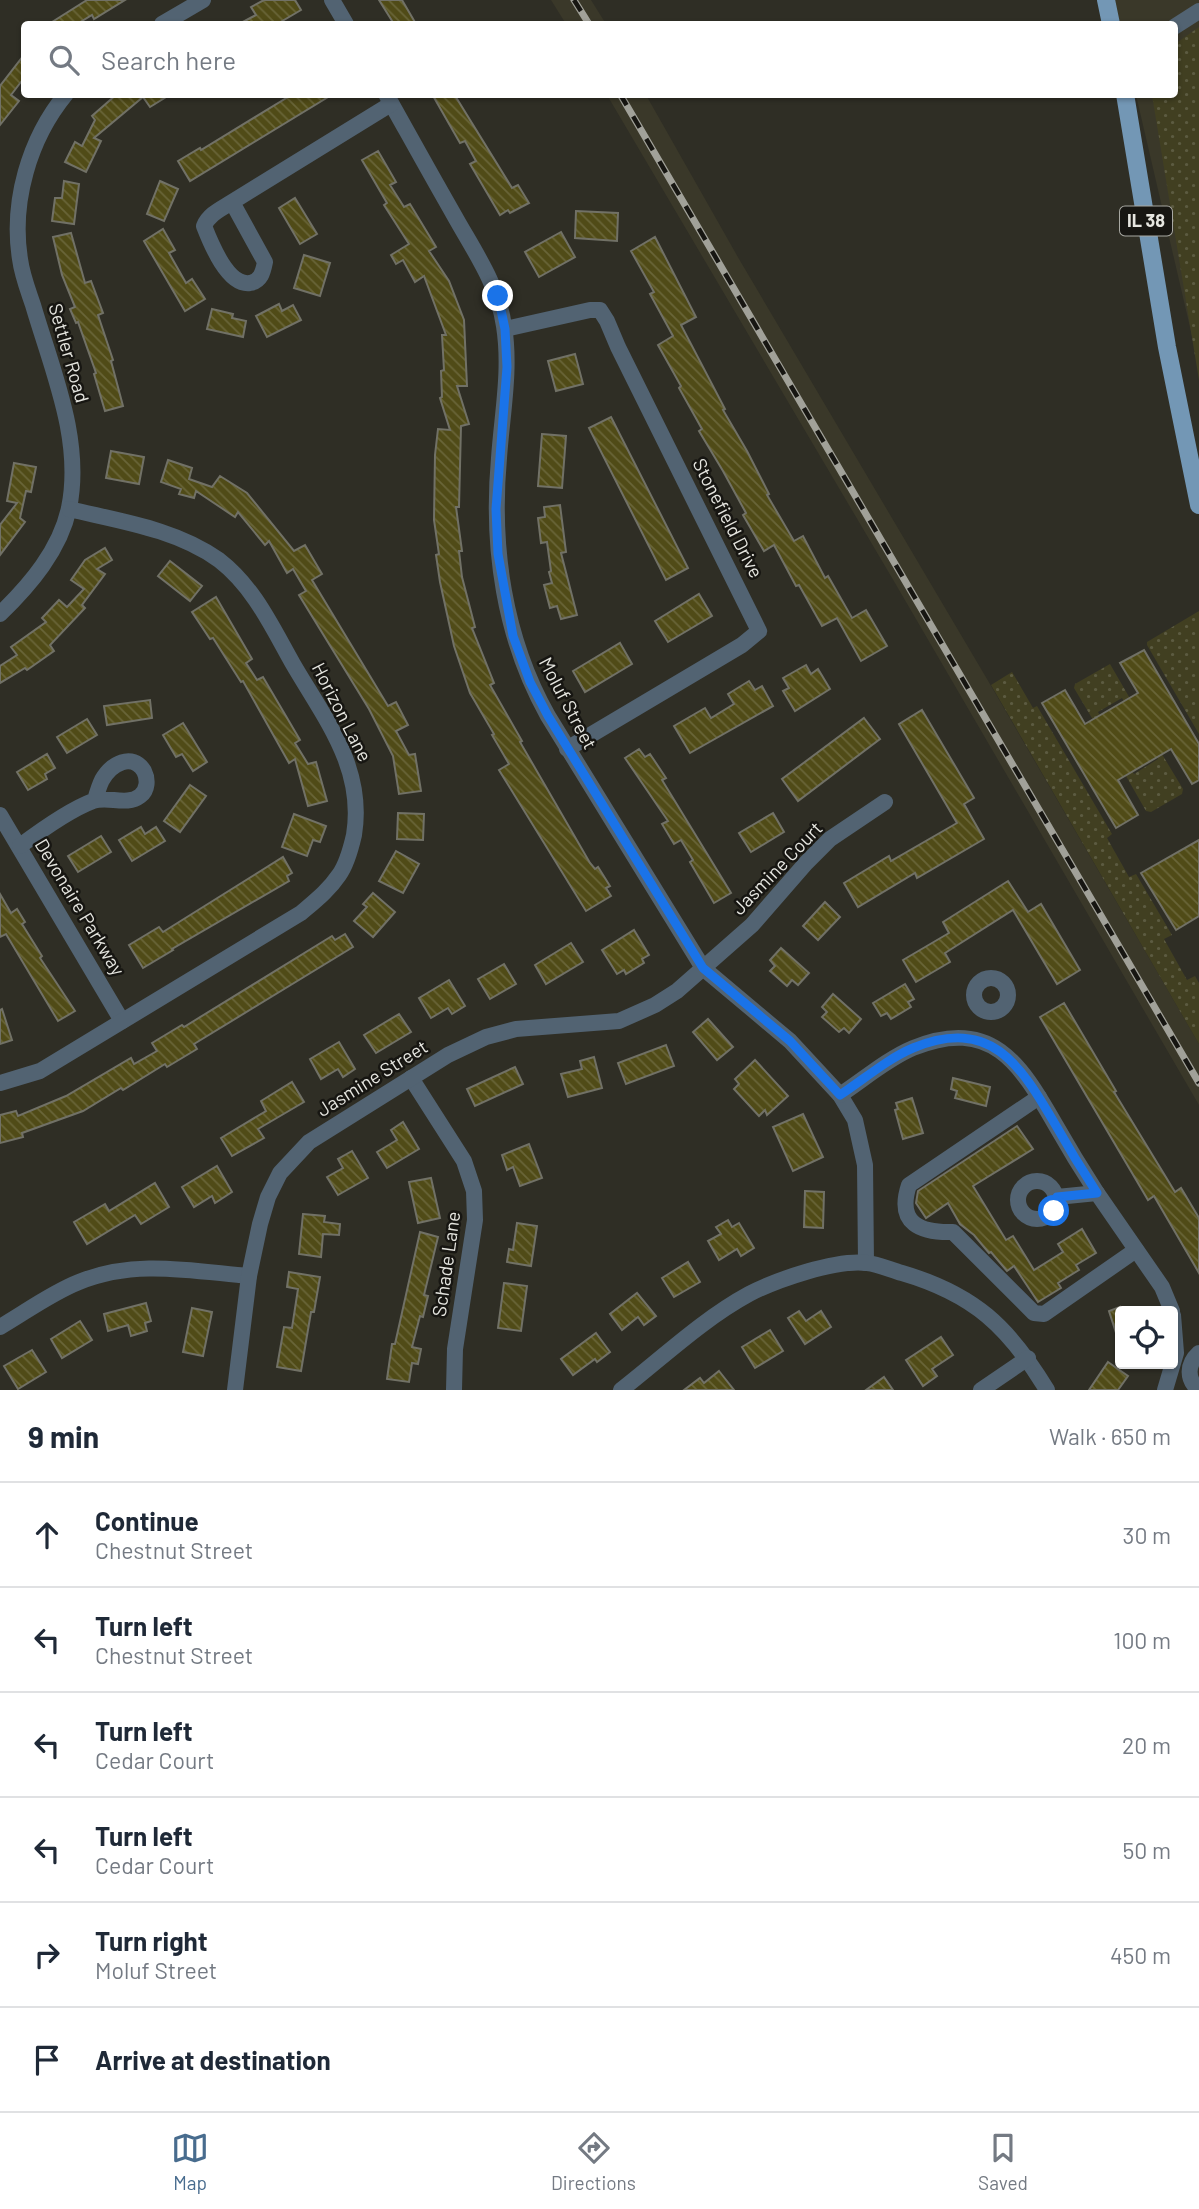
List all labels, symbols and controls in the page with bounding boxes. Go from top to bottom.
search box [21,21,1178,98]
icon: search [45,41,83,79]
text: Search here [101,44,236,75]
road number: IL 38 [1120,206,1172,236]
route end [482,280,513,311]
street label: Settler Road [44,301,95,405]
street label: Stonefield Drive [688,454,768,581]
street label: Moluf Street [535,653,602,753]
street label: Horizon Lane [308,658,377,765]
street label: Jasmine Court [726,816,827,919]
street label: Devonaire Parkway [31,834,130,979]
street label: Jasmine Street [312,1034,431,1121]
route start [1038,1195,1069,1226]
street label: Schade Lane [427,1210,464,1318]
map controls [1115,1306,1178,1369]
button: locate [1115,1306,1178,1369]
text: 9 min [28,1418,99,1454]
text: Walk · 650 m [1049,1422,1171,1450]
text: Continue [95,1505,199,1536]
icon: ahead [28,1516,66,1554]
text: 30 m [1123,1521,1171,1549]
text: Chestnut Street [95,1536,253,1564]
text: Turn left [95,1610,193,1641]
icon: left [28,1621,66,1659]
text: 100 m [1113,1626,1171,1654]
text: Chestnut Street [95,1641,253,1669]
text: Turn left [95,1715,193,1746]
icon: left [28,1726,66,1764]
text: 20 m [1122,1731,1171,1759]
text: Cedar Court [95,1746,214,1774]
text: Turn left [95,1820,193,1851]
icon: left [28,1831,66,1869]
text: 50 m [1123,1836,1171,1864]
text: Cedar Court [95,1851,214,1879]
text: Turn right [95,1925,208,1956]
icon: right [28,1936,66,1974]
text: 450 m [1110,1941,1171,1969]
text: Moluf Street [95,1956,217,1984]
icon: arrive [28,2041,66,2079]
text: Arrive at destination [95,2044,331,2075]
tab: Map [171,2129,209,2194]
tab: Directions [551,2129,636,2194]
tab: Saved [978,2129,1028,2194]

